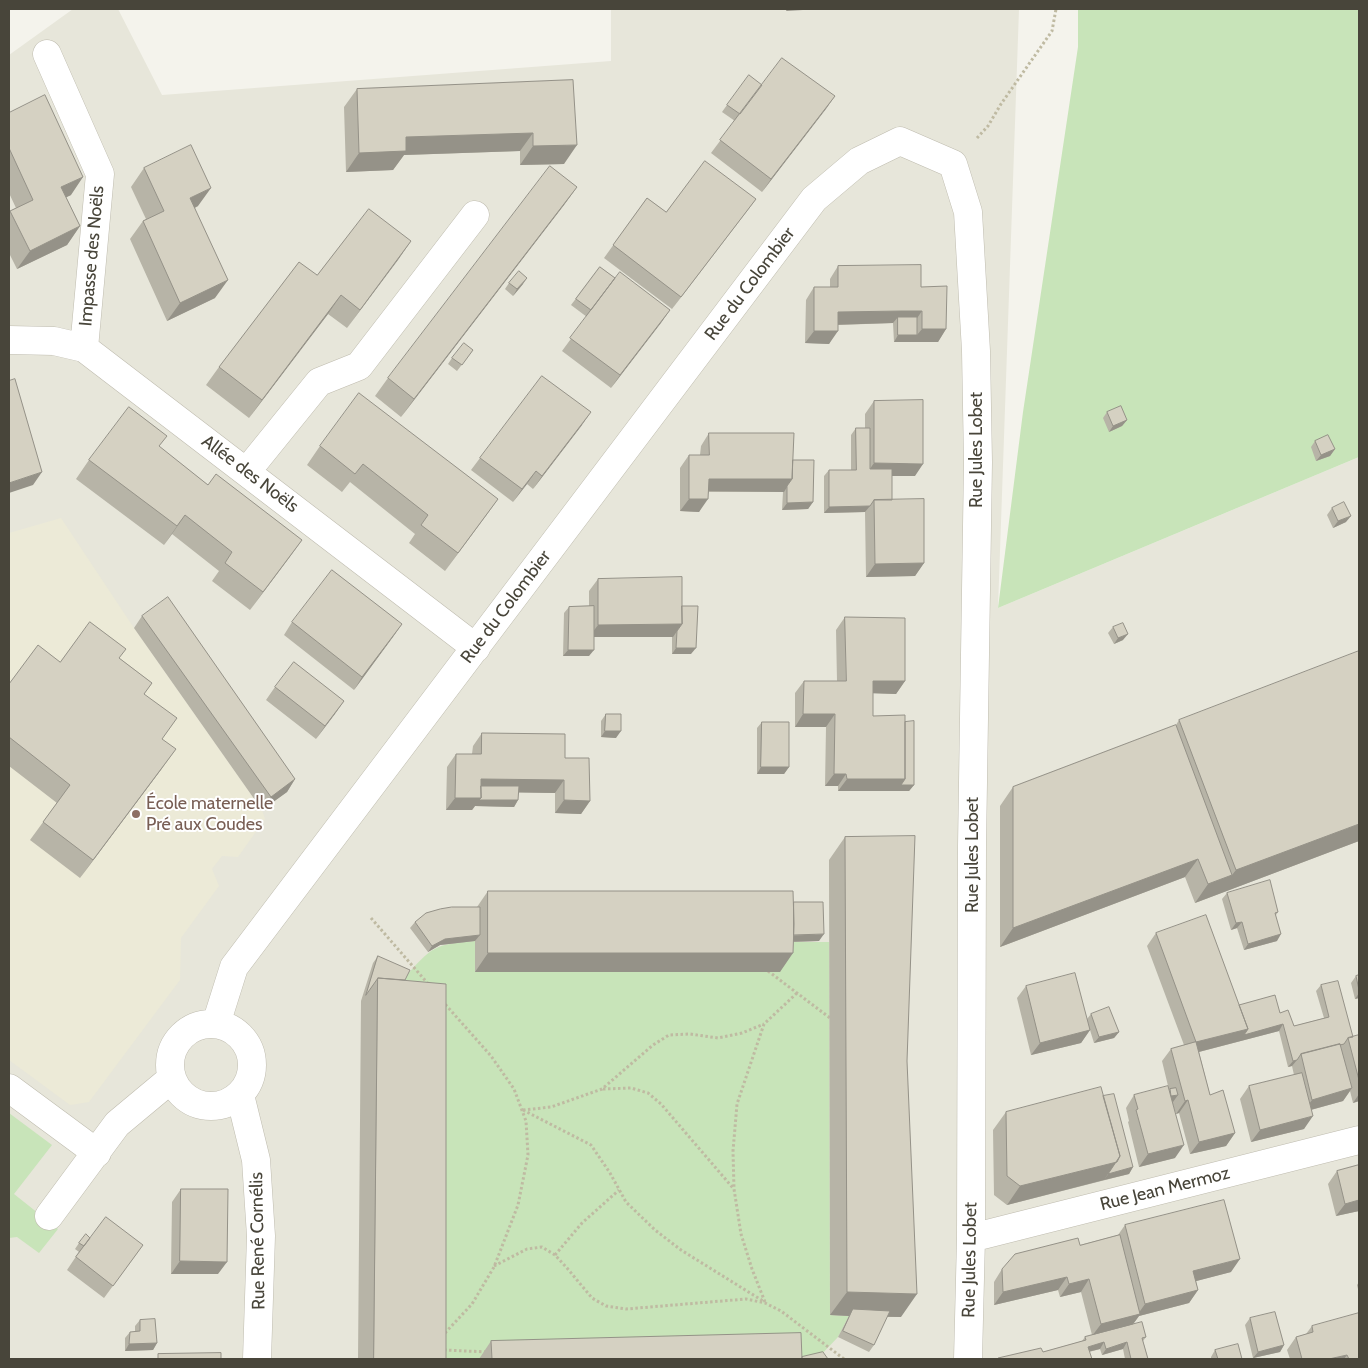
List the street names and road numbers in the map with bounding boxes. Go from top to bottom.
street label: Impasse des Noëls [75,185,109,327]
street label: Rue du Colombier [700,223,800,345]
street label: Rue Jules Lobet [966,392,988,508]
street label: Allée des Noëls [197,431,303,517]
street label: Rue du Colombier [456,546,556,668]
street label: Rue Jules Lobet [962,797,984,913]
street label: Rue Jean Mermoz [1098,1162,1232,1216]
street label: Rue René Cornélis [246,1172,270,1310]
street label: Rue Jules Lobet [958,1202,982,1318]

